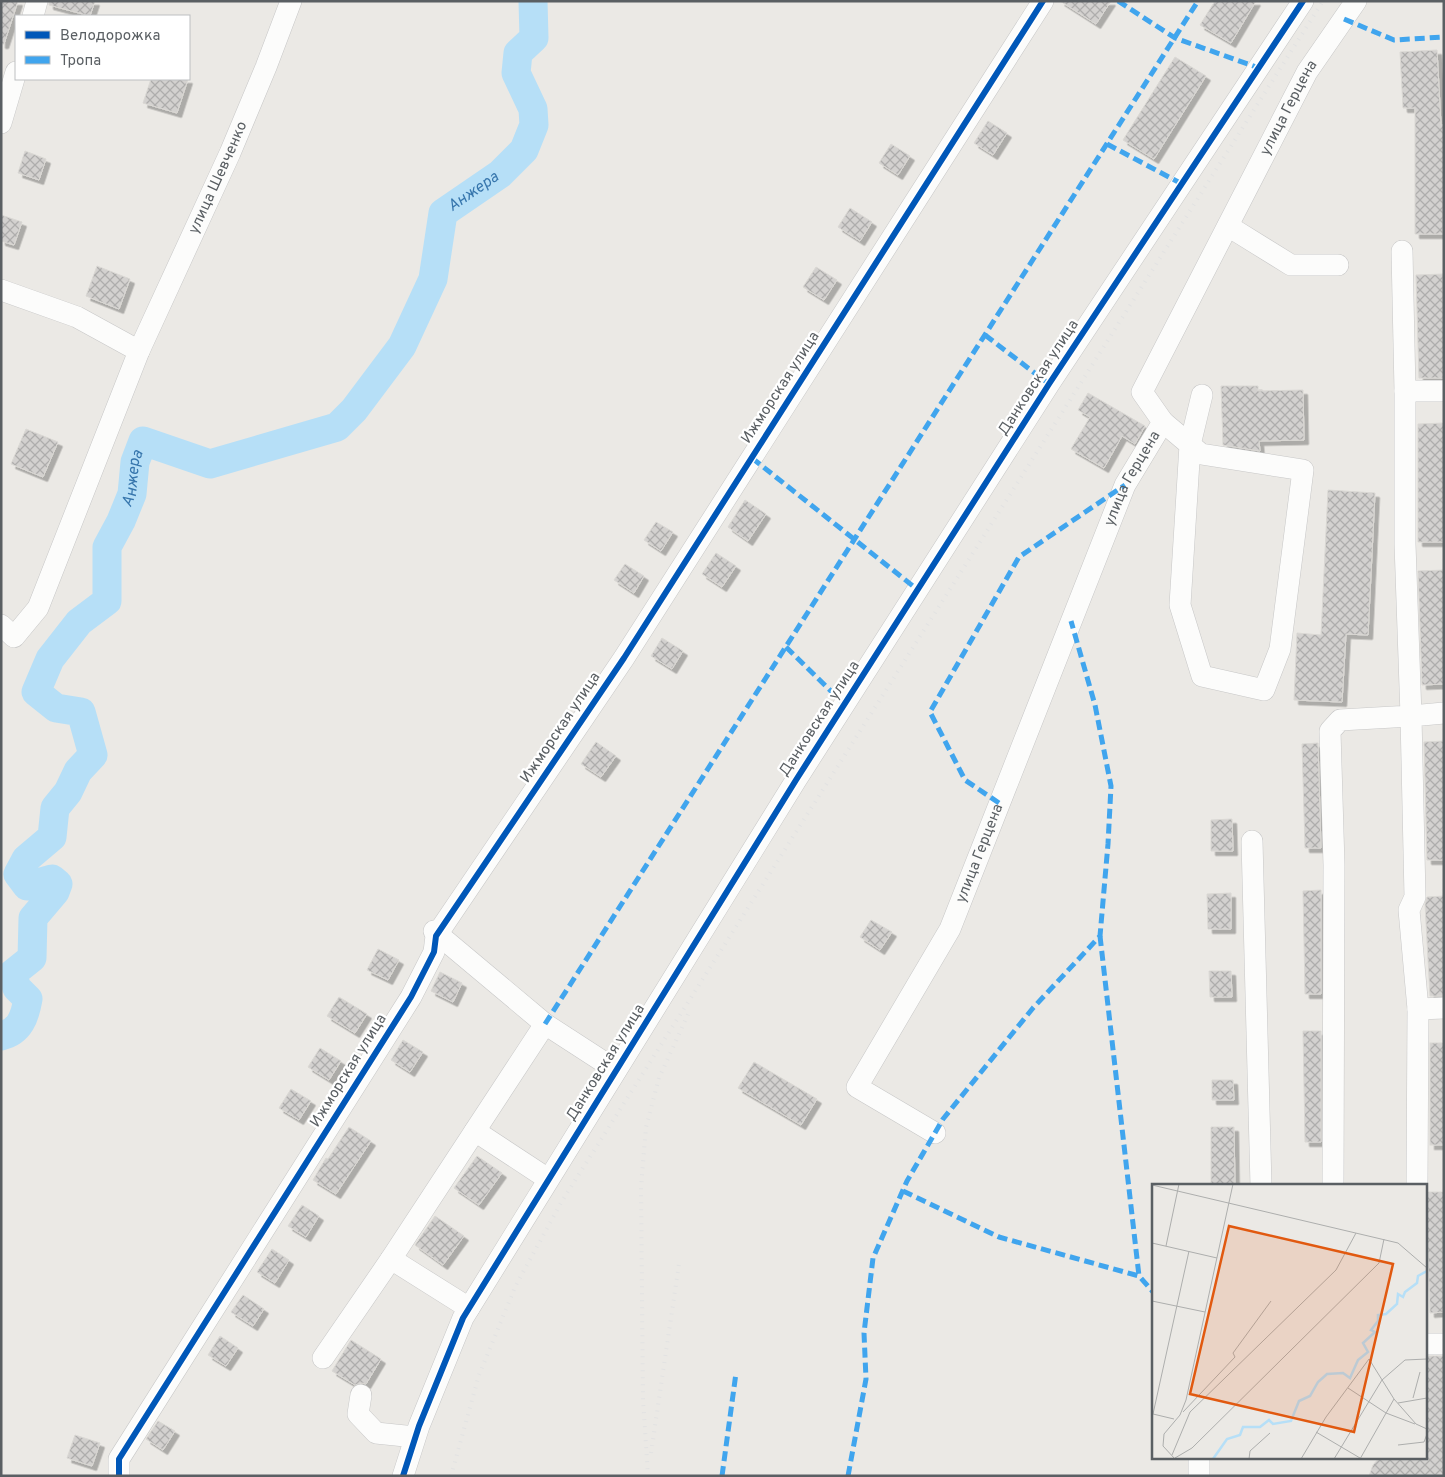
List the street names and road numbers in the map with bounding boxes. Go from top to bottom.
street label: улица Герцена [1256,57,1322,159]
street label: улица Шевченко [185,118,252,237]
street label: Данковская улица [994,316,1084,440]
street label: Ижморская улица [738,328,824,448]
street label: улица Герцена [1100,428,1165,529]
street label: Данковская улица [775,657,865,781]
street label: Ижморская улица [517,669,605,787]
street label: улица Герцена [952,801,1008,906]
street label: Данковская улица [562,1001,650,1125]
street label: Ижморская улица [307,1011,391,1131]

